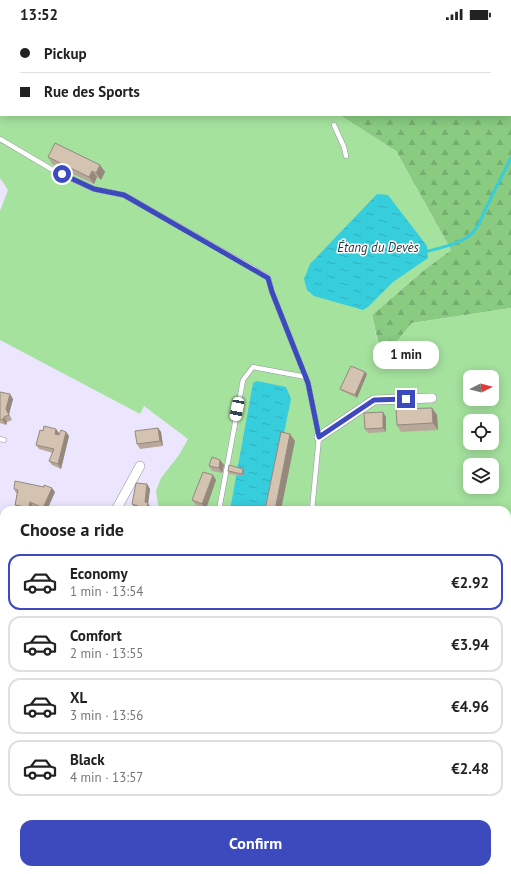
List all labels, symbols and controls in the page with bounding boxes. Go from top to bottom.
text: 13:52 [20,5,58,24]
text: Pickup [44,44,87,63]
text: Rue des Sports [44,82,140,101]
route start [53,165,71,183]
water label: Étang du Devès [337,239,420,256]
callout: 1 min [373,341,439,369]
text: 1 min [390,346,422,363]
north arrow [463,370,499,406]
map controls [463,370,499,494]
route end [397,390,415,408]
car [229,396,245,422]
button: locate [463,414,499,450]
button: layers [463,458,499,494]
text: Choose a ride [20,518,124,541]
icon: car [22,564,58,600]
text: Economy [70,564,128,583]
text: €2.92 [451,573,489,592]
text: 1 min · 13:54 [70,583,143,600]
icon: car [22,626,58,662]
text: Comfort [70,626,122,645]
text: €3.94 [451,635,489,654]
text: 2 min · 13:55 [70,645,143,662]
icon: car [22,688,58,724]
text: XL [70,688,87,707]
text: €4.96 [451,697,489,716]
text: 3 min · 13:56 [70,707,143,724]
icon: car [22,750,58,786]
text: Black [70,750,105,769]
text: €2.48 [451,759,489,778]
text: 4 min · 13:57 [70,769,143,786]
button: Confirm [20,820,491,866]

